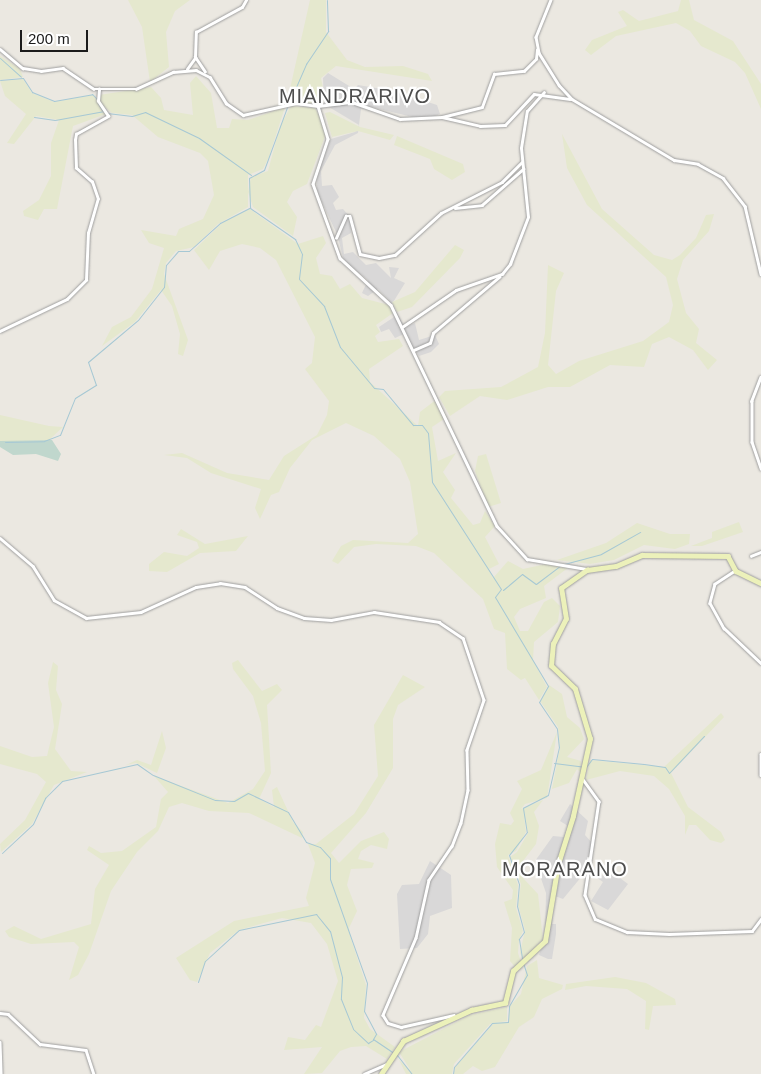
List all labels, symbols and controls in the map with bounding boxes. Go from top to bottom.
scale bar [22,20,90,52]
text: 200 m [28,30,70,47]
district label: MIANDRARIVO [278,84,432,108]
district label: MORARANO [501,857,629,881]

